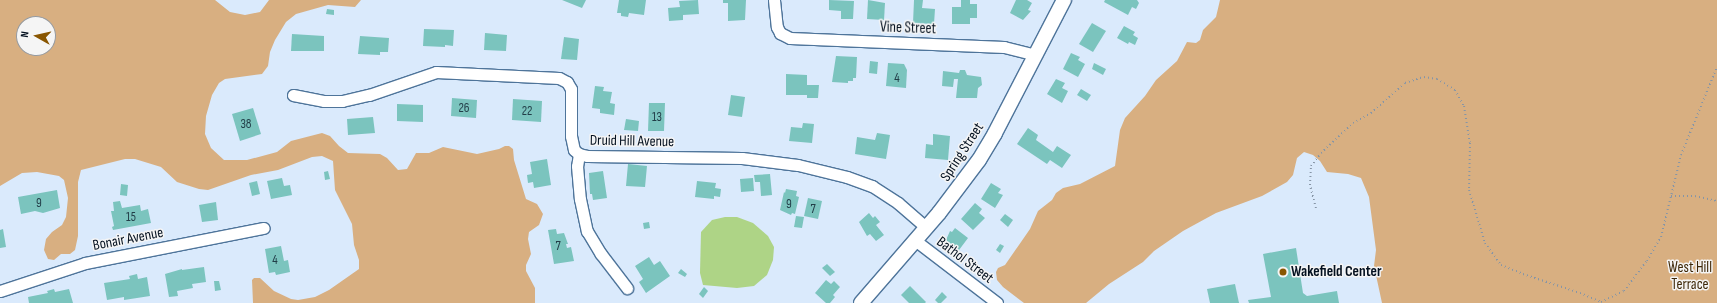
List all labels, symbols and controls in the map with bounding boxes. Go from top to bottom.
north arrow [16,16,56,56]
street label: Vine Street [880,18,936,38]
text: N [18,31,31,38]
house number: 4 [894,70,900,86]
house number: 26 [458,100,470,116]
house number: 22 [522,103,532,119]
house number: 13 [652,109,662,125]
house number: 38 [240,116,252,132]
street label: Spring Street [936,119,988,185]
street label: Druid Hill Avenue [590,131,674,151]
house number: 9 [36,195,42,211]
house number: 9 [786,196,792,212]
house number: 7 [810,201,816,217]
house number: 15 [126,209,136,225]
street label: Bonair Avenue [91,223,165,255]
street label: Bathol Street [933,233,997,287]
house number: 7 [555,238,561,254]
house number: 4 [272,252,278,268]
park label: West Hill Terrace [1668,258,1712,293]
place label: Wakefield Center [1291,263,1382,281]
marker: Wakefield Center [1278,267,1288,277]

